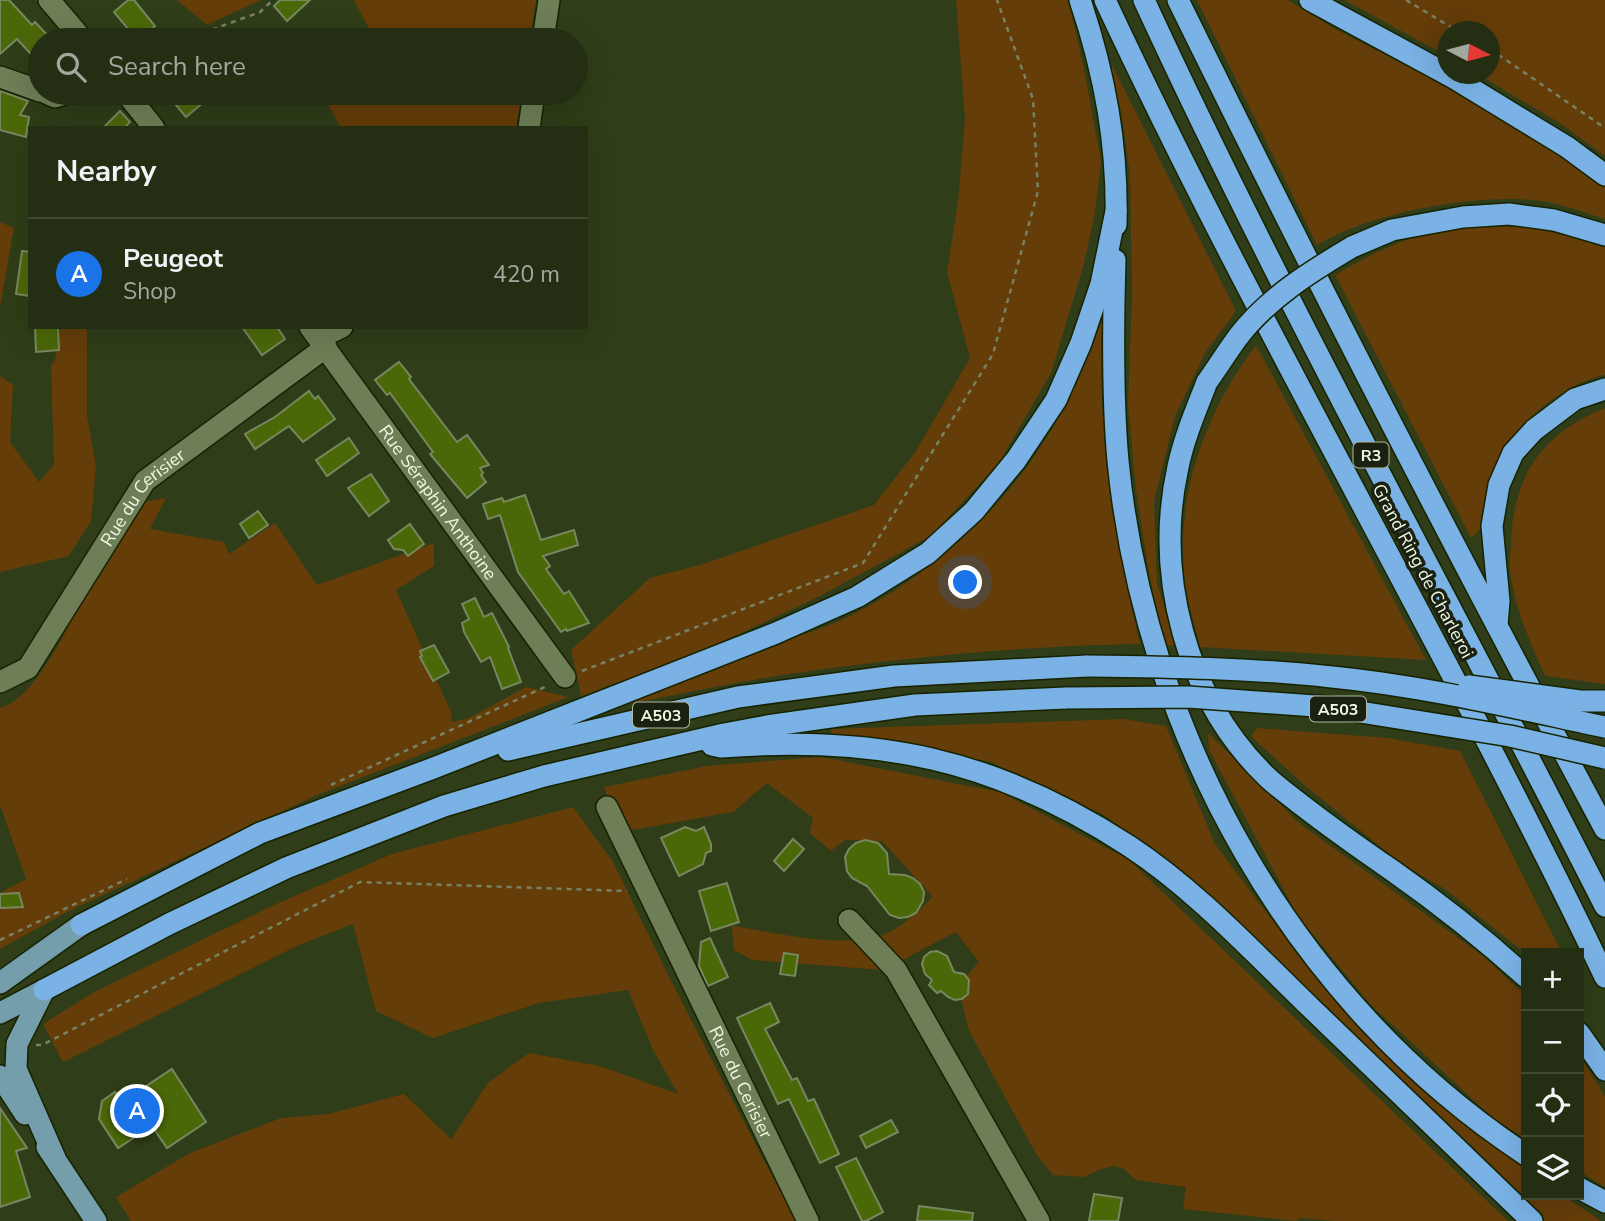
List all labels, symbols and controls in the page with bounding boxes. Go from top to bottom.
north arrow [1437,21,1500,84]
search box [28,28,588,105]
icon: search [52,48,90,86]
text: Search here [108,49,246,84]
text: Nearby [56,151,156,192]
text: Peugeot [123,241,223,276]
text: A [70,259,88,290]
text: 420 m [493,259,560,290]
text: Shop [123,276,176,307]
street label: Rue Séraphin Anthoine [373,420,502,585]
road number: R3 [1354,442,1388,468]
street label: Rue du Cerisier [95,443,191,551]
street label: Grand Ring de Charleroi [1367,480,1479,662]
your location [948,565,982,599]
road number: A503 [1310,696,1366,722]
road number: A503 [633,702,689,728]
map controls [1521,948,1584,1200]
button: + [1521,948,1584,1011]
button: − [1521,1011,1584,1074]
street label: Rue du Cerisier [703,1022,778,1143]
button: locate [1521,1074,1584,1137]
pin: A [114,1085,160,1137]
button: layers [1521,1137,1584,1200]

